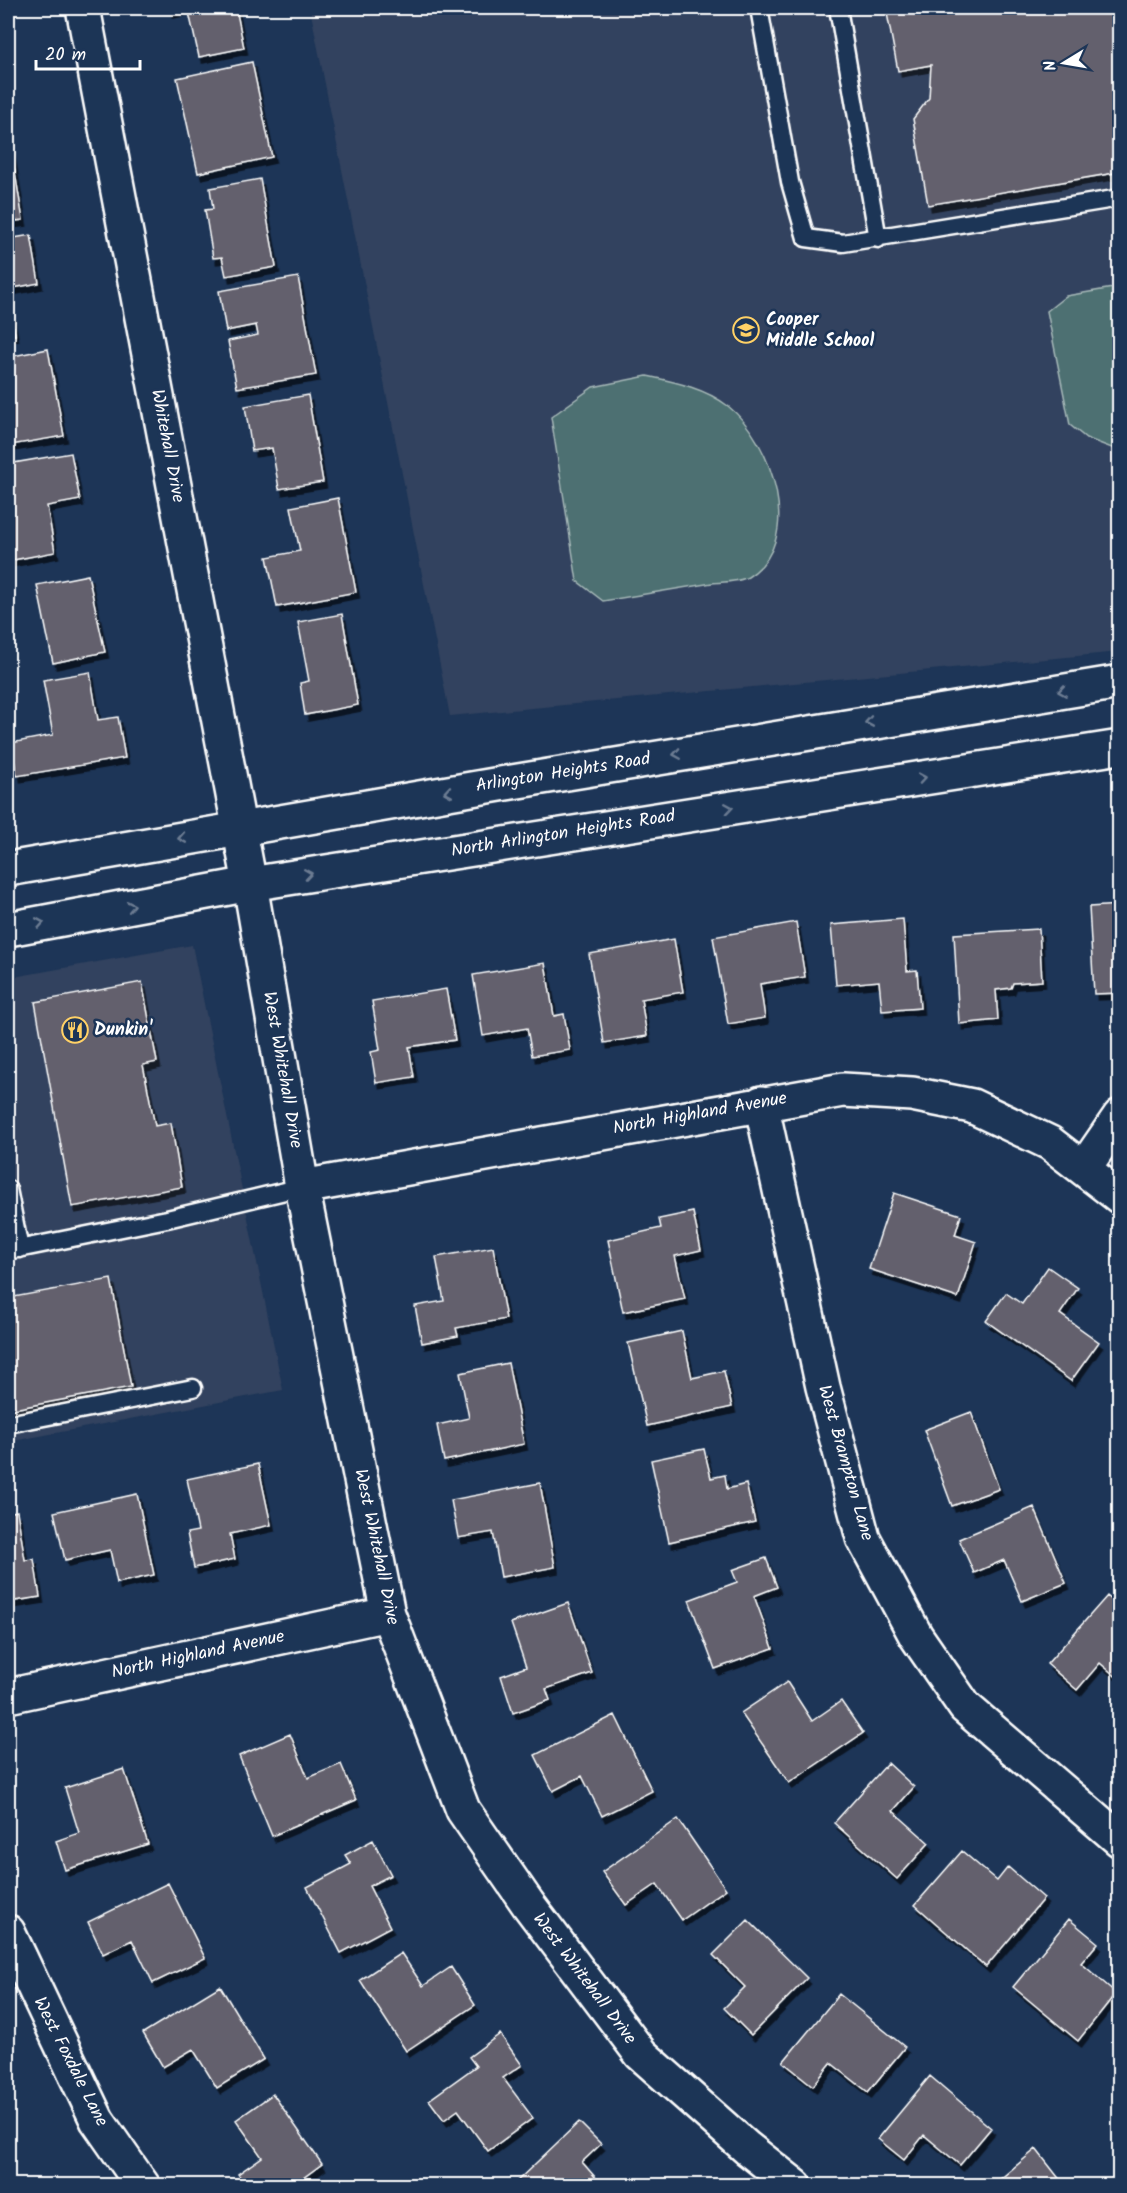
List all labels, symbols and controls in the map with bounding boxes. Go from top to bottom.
scale bar [36,33,140,71]
north arrow [1034,33,1094,93]
text: 20 m [45,41,86,70]
text: N [1038,58,1064,73]
place label: Cooper Middle School [766,306,874,356]
school or university icon: Cooper Middle School [731,315,761,345]
street label: Whitehall Drive [142,387,192,505]
one-way arrow [1057,685,1066,697]
one-way arrow [865,715,875,728]
street label: Arlington Heights Road [474,745,653,801]
one-way arrow [672,748,682,760]
one-way arrow [917,772,926,784]
one-way arrow [444,786,453,798]
street label: North Arlington Heights Road [449,802,678,866]
one-way arrow [724,802,734,815]
one-way arrow [177,831,187,844]
one-way arrow [303,869,313,881]
one-way arrow [125,900,135,913]
one-way arrow [36,917,45,929]
street label: West Whitehall Drive [254,989,310,1151]
restaurant icon: Dunkin' [60,1015,90,1045]
place label: Dunkin' [94,1016,153,1045]
street label: North Highland Avenue [611,1084,789,1144]
street label: West Brampton Lane [809,1382,881,1544]
street label: West Whitehall Drive [345,1466,407,1628]
street label: North Highland Avenue [109,1622,287,1688]
street label: West Whitehall Drive [525,1907,643,2051]
street label: West Foxdale Lane [25,1992,115,2132]

